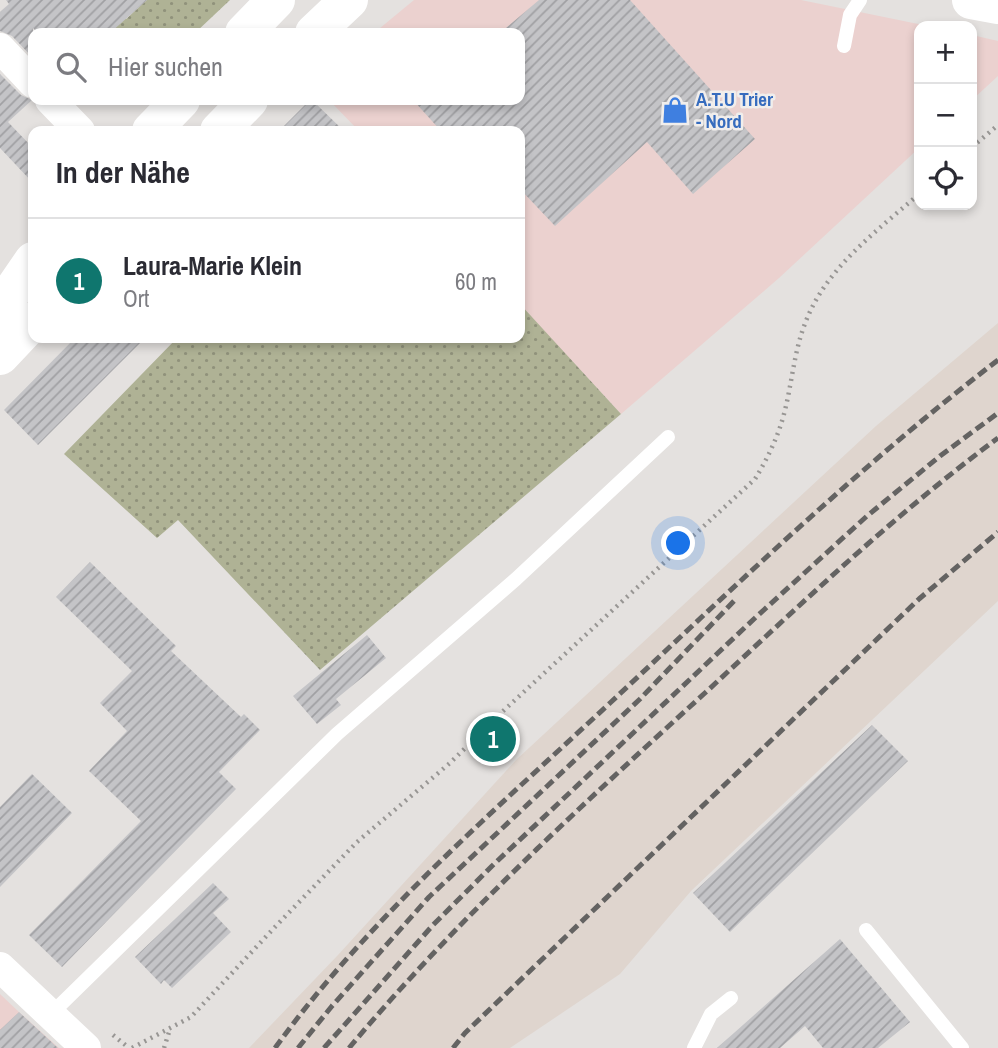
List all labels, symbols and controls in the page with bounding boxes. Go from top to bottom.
map controls [914,21,977,210]
button: + [914,21,977,84]
search box [28,28,525,105]
icon: search [52,48,90,86]
text: Hier suchen [108,49,223,84]
button: − [914,84,977,147]
place label: A.T.U Trier - Nord [696,86,773,134]
shop icon: A.T.U Trier - Nord [660,95,690,125]
button: locate [914,147,977,210]
text: In der Nähe [56,152,190,192]
text: Laura-Marie Klein [123,248,302,283]
text: 1 [74,266,84,297]
text: 60 m [455,266,497,297]
text: Ort [123,283,149,314]
your location [661,526,695,560]
pin: 1 [470,713,516,765]

